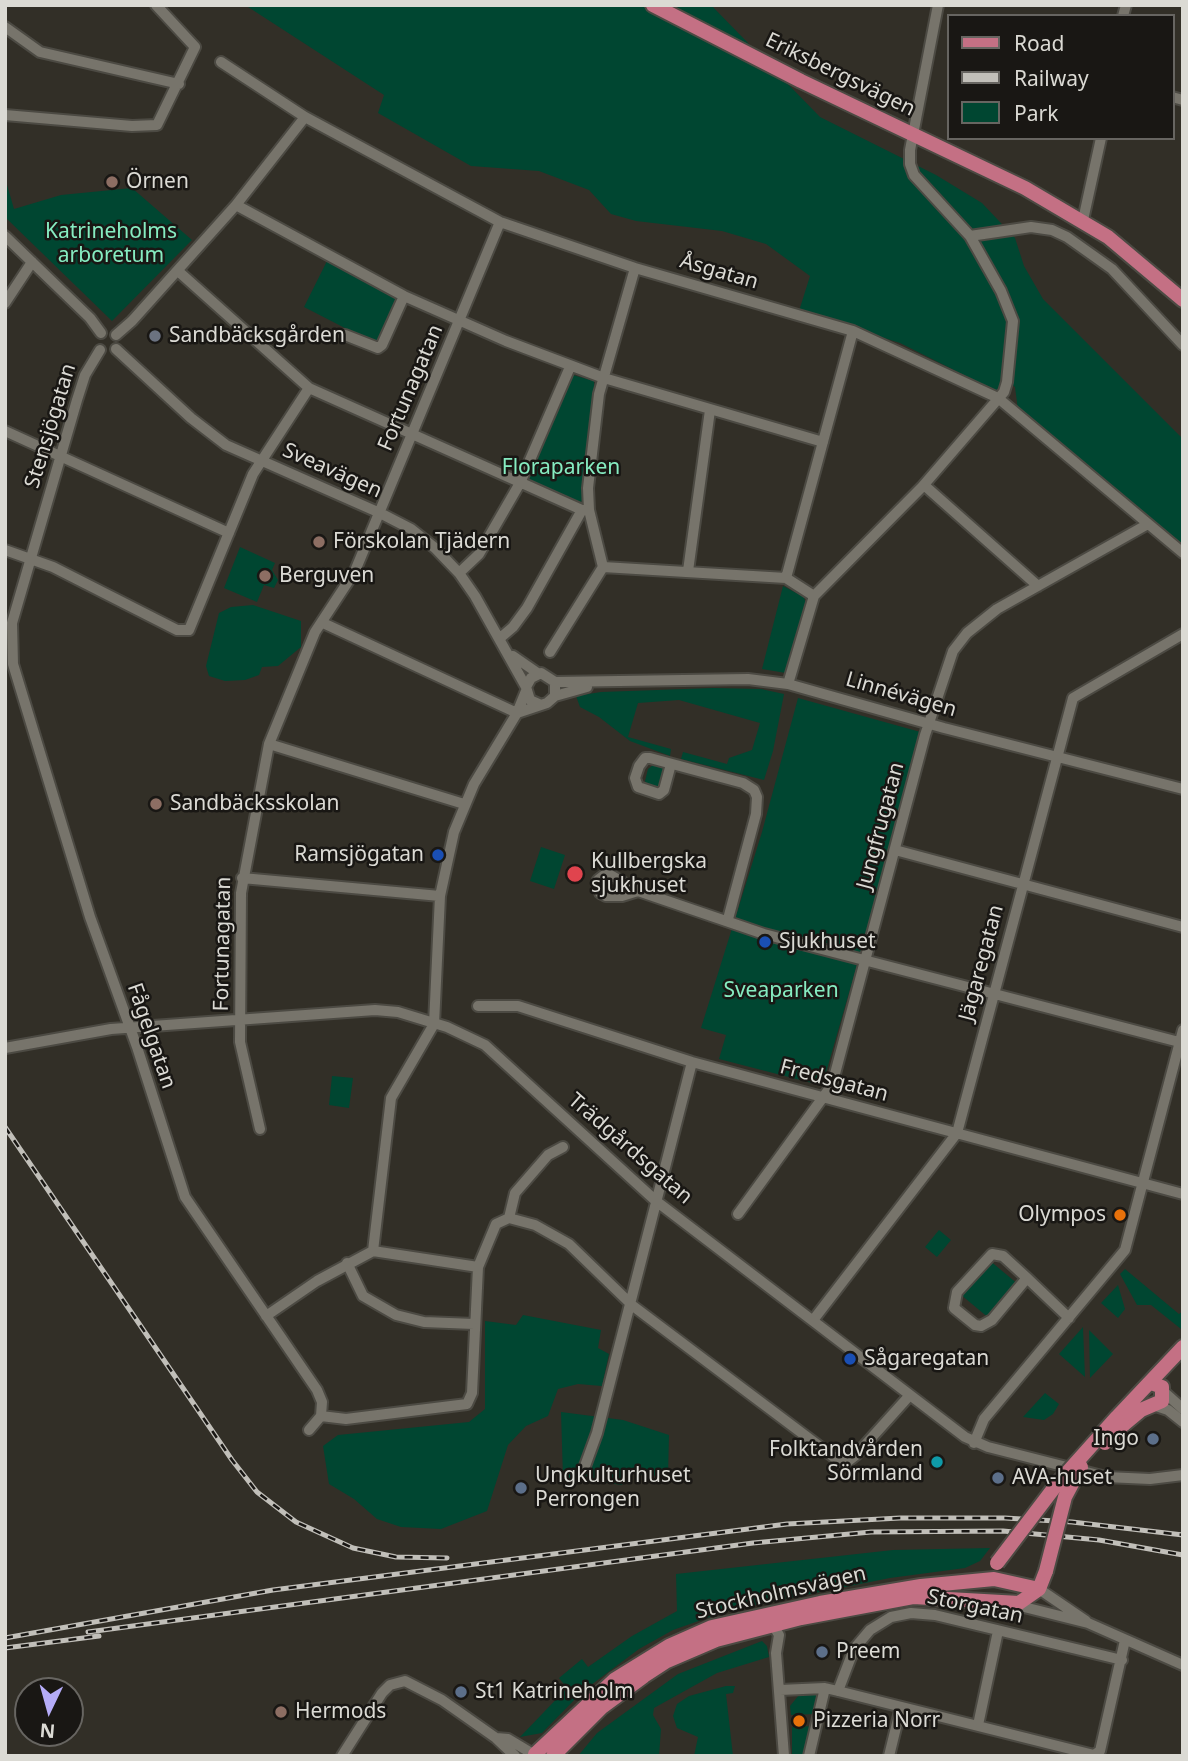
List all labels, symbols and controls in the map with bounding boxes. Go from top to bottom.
legend [946,14,1174,140]
street label: Eriksbergsvägen [761,28,919,122]
text: Road [1014,29,1064,57]
text: Railway [1014,64,1089,92]
text: Park [1014,99,1058,127]
place label: Örnen [126,169,189,195]
marker: Örnen [104,174,120,190]
park label: Katrineholms arboretum [45,219,177,269]
street label: Åsgatan [677,249,761,295]
street label: Fortunagatan [373,321,449,455]
place label: Sandbäcksgården [169,323,345,349]
marker: Sandbäcksgården [147,328,163,344]
street label: Stensjögatan [20,361,82,491]
street label: Sveavägen [278,438,386,504]
park label: Floraparken [502,455,620,481]
place label: Förskolan Tjädern [333,529,510,555]
marker: Förskolan Tjädern [311,534,327,550]
place label: Berguven [279,563,374,589]
marker: Berguven [257,568,273,584]
street label: Linnévägen [843,667,959,723]
street label: Jungfrugatan [852,760,910,892]
place label: Sandbäcksskolan [170,791,339,817]
marker: Sandbäcksskolan [148,796,164,812]
place label: Ramsjögatan [294,842,424,868]
marker: Ramsjögatan [430,847,446,863]
place label: Kullbergska sjukhuset [591,849,707,899]
marker: Kullbergska sjukhuset [565,864,585,884]
street label: Fortunagatan [209,876,237,1012]
street label: Jägaregatan [954,902,1010,1024]
place label: Sjukhuset [779,929,876,955]
marker: Sjukhuset [757,934,773,950]
park label: Sveaparken [723,978,839,1004]
street label: Fågelgatan [121,980,181,1092]
street label: Fredsgatan [777,1054,891,1108]
street label: Trädgårdsgatan [563,1088,697,1210]
place label: Olympos [1018,1202,1106,1228]
marker: Olympos [1112,1207,1128,1223]
place label: Sågaregatan [864,1346,989,1372]
marker: Sågaregatan [842,1351,858,1367]
place label: Ingo [1093,1426,1139,1452]
marker: Ingo [1145,1431,1161,1447]
place label: Folktandvården Sörmland [769,1437,923,1487]
marker: Folktandvården Sörmland [929,1454,945,1470]
place label: Ungkulturhuset Perrongen [535,1463,691,1513]
place label: AVA-huset [1012,1465,1112,1491]
marker: AVA-huset [990,1470,1006,1486]
marker: Ungkulturhuset Perrongen [513,1480,529,1496]
street label: Stockholmsvägen [693,1561,869,1625]
street label: Storgatan [925,1585,1025,1629]
place label: Preem [836,1639,900,1665]
marker: Preem [814,1644,830,1660]
north arrow [14,1677,84,1747]
place label: St1 Katrineholm [475,1679,634,1705]
marker: St1 Katrineholm [453,1684,469,1700]
place label: Hermods [295,1699,386,1725]
marker: Hermods [273,1704,289,1720]
place label: Pizzeria Norr [813,1708,940,1734]
marker: Pizzeria Norr [791,1713,807,1729]
text: N [39,1717,56,1745]

